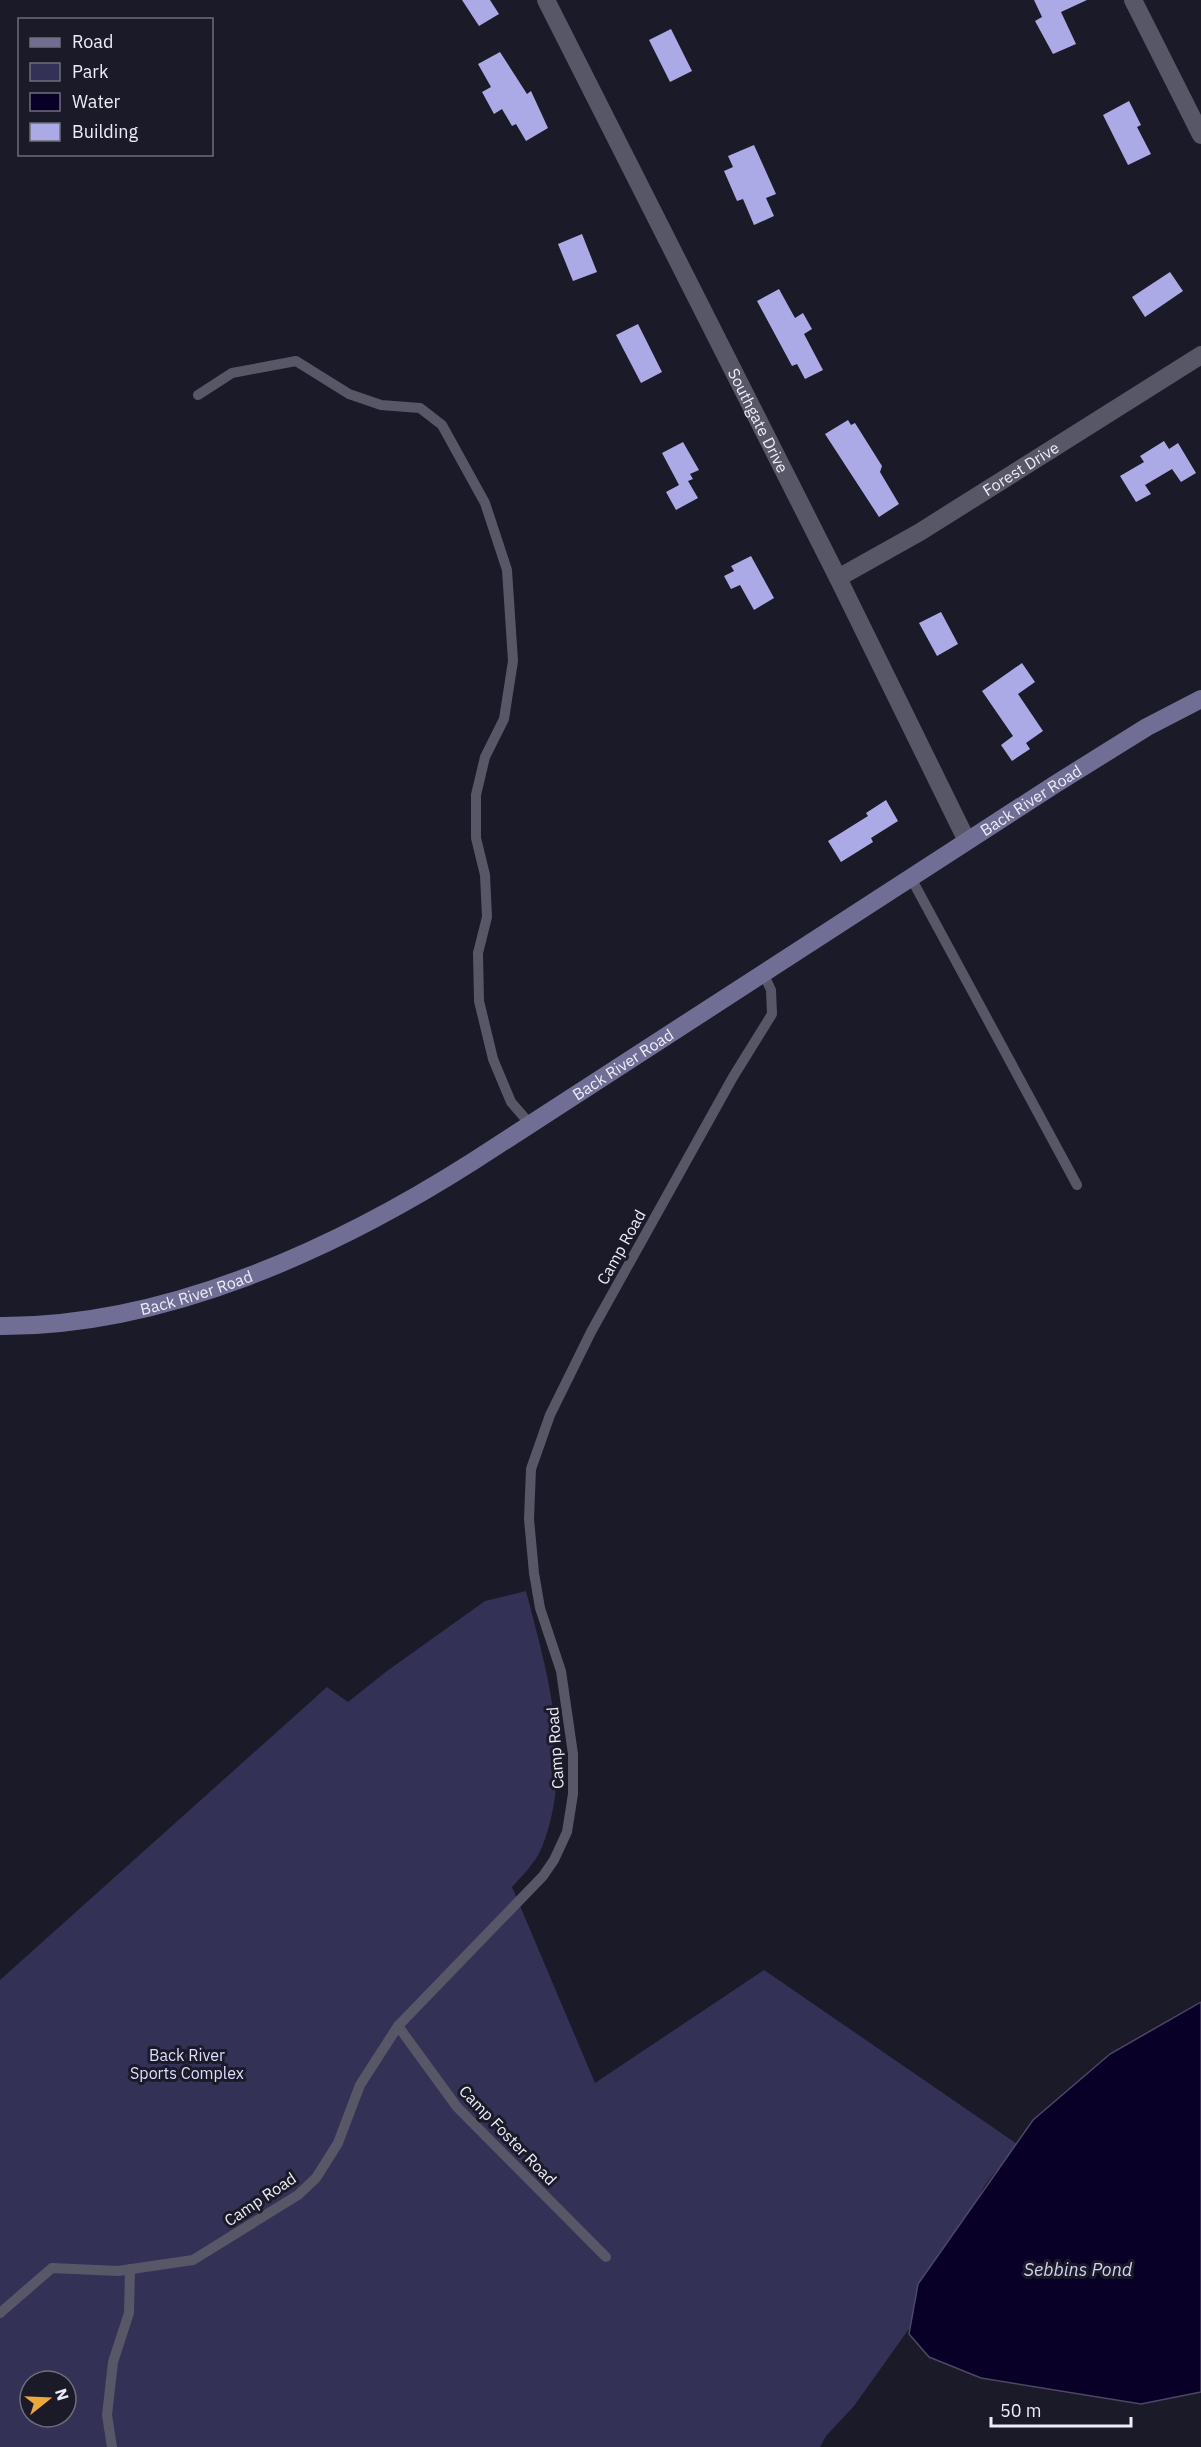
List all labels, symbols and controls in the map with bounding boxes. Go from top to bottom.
legend [18,18,213,156]
text: Road [72,30,113,53]
text: Park [72,60,109,83]
text: Water [72,90,121,113]
text: Building [72,120,139,143]
street label: Southgate Drive [724,365,793,476]
street label: Forest Drive [979,437,1063,500]
street label: Back River Road [976,760,1085,840]
street label: Back River Road [569,1024,677,1104]
street label: Camp Road [592,1206,650,1288]
street label: Back River Road [138,1266,255,1319]
street label: Camp Road [542,1706,568,1790]
park label: Back River Sports Complex [130,2045,244,2083]
street label: Camp Foster Road [455,2081,561,2189]
street label: Camp Road [220,2168,300,2230]
water label: Sebbins Pond [1024,2258,1133,2281]
north arrow [18,2369,78,2429]
text: N [51,2386,74,2403]
scale bar [991,2390,1130,2428]
text: 50 m [1000,2399,1042,2422]

